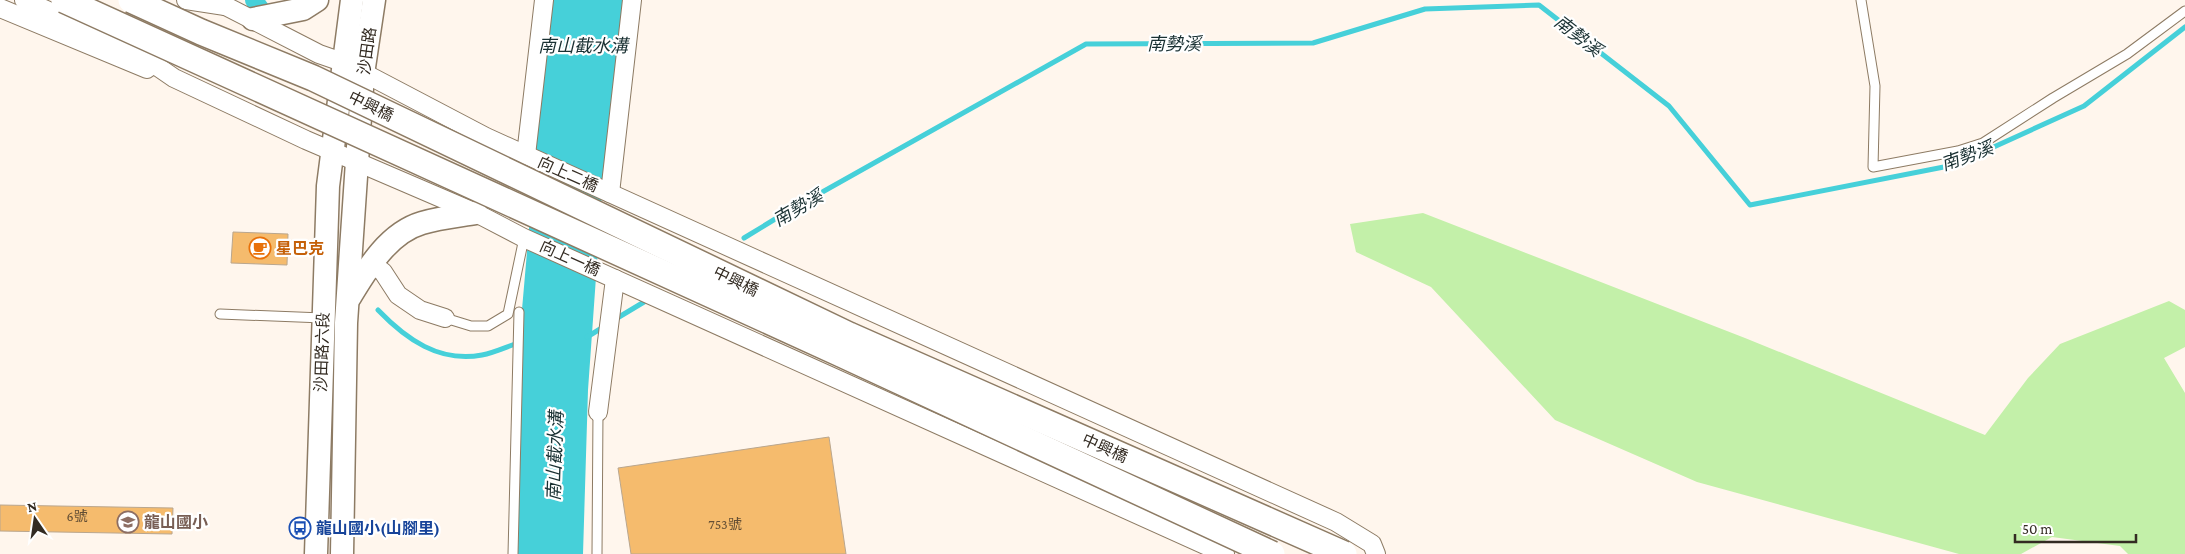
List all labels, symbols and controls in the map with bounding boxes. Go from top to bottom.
water label: 南勢溪 [1551,11,1608,62]
street label: 沙田路 [355,26,379,76]
water label: 南勢溪 [1147,34,1204,54]
water label: 南山截水溝 [538,36,631,56]
street label: 中興橋 [346,88,396,124]
water label: 南勢溪 [1938,136,1999,175]
street label: 向上二橋 [535,153,601,195]
water label: 南勢溪 [770,184,829,230]
cafe icon: 星巴克 [248,236,272,260]
street label: 向上一橋 [537,237,603,279]
place label: 星巴克 [276,240,324,257]
street label: 中興橋 [711,263,761,299]
street label: 沙田路六段 [312,312,332,392]
water label: 南山截水溝 [543,408,567,501]
street label: 中興橋 [1080,430,1130,466]
north arrow [10,494,60,544]
text: N [26,497,39,515]
house number: 6號 [66,508,88,524]
school or university icon: 龍山國小 [116,510,140,534]
scale bar [2015,512,2136,544]
place label: 龍山國小 [144,513,208,531]
bus stop icon: 龍山國小(山腳里) [288,516,312,540]
house number: 753號 [708,516,742,532]
place label: 龍山國小(山腳里) [316,519,440,538]
text: 50 m [2022,521,2052,537]

